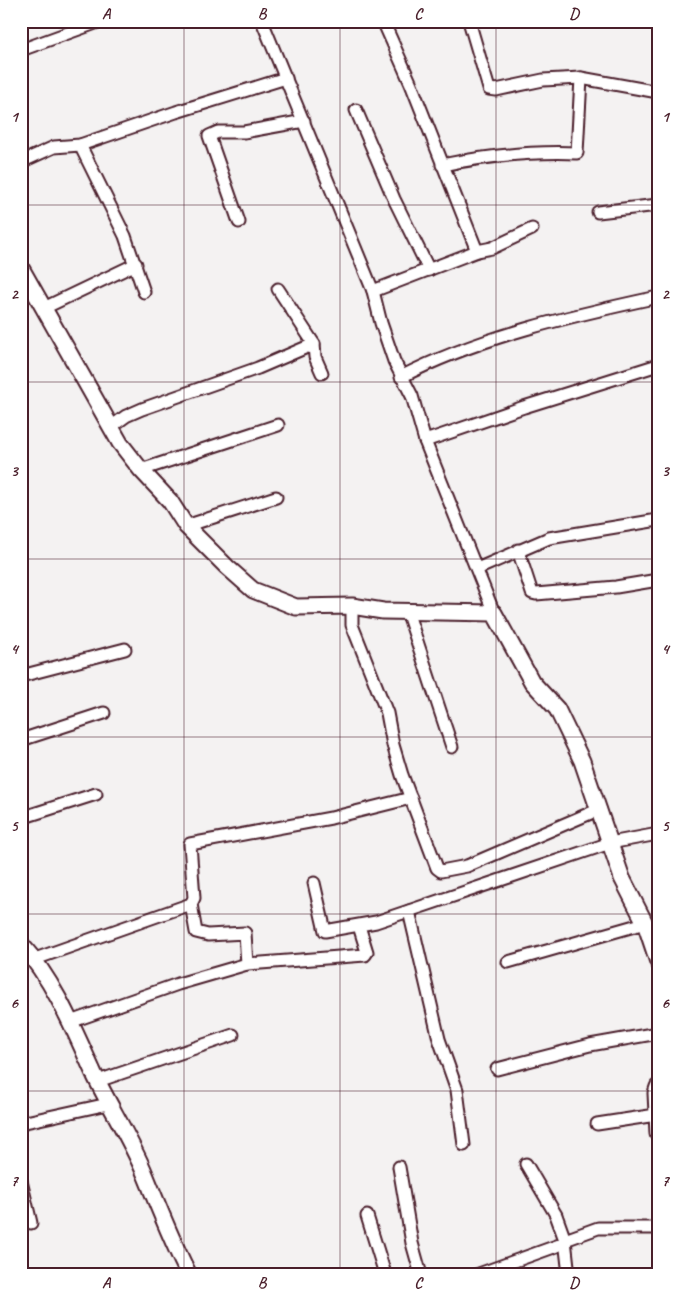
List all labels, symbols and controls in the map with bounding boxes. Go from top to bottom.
text: A [102,4,112,24]
text: B [258,4,268,24]
text: C [414,4,424,24]
text: D [569,4,580,24]
text: 1 [10,107,19,127]
text: 1 [661,107,670,127]
text: 2 [10,284,19,304]
text: 2 [661,284,670,304]
text: 3 [10,461,19,481]
text: 3 [661,461,670,481]
text: 4 [10,639,19,659]
text: 4 [661,639,670,659]
text: 5 [11,816,20,836]
text: 5 [662,816,671,836]
text: 6 [10,993,19,1013]
text: 6 [661,993,670,1013]
text: 7 [10,1171,19,1191]
text: 7 [661,1171,670,1191]
text: A [102,1273,112,1293]
text: B [258,1273,268,1293]
text: C [414,1273,424,1293]
text: D [569,1273,580,1293]

